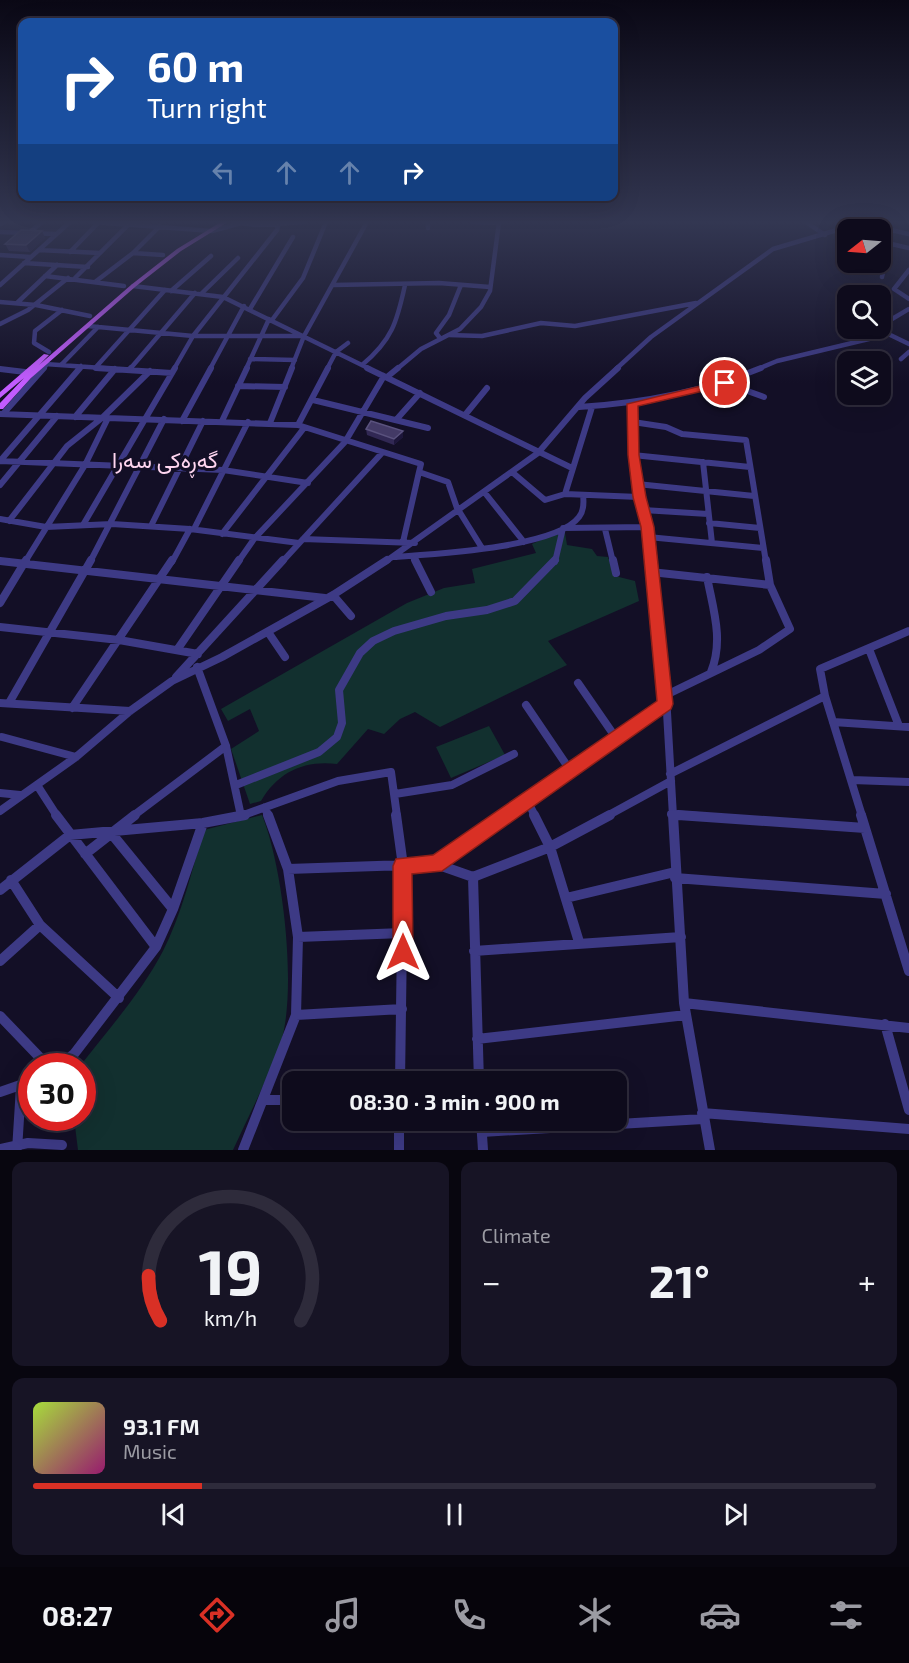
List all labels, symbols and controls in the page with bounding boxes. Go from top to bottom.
text: 60 m [147,40,244,90]
icon: right [48,42,126,120]
text: Turn right [147,91,267,123]
icon: left [207,156,240,189]
icon: ahead [270,156,303,189]
icon: ahead [333,156,366,189]
icon: right [396,156,429,189]
north arrow [837,219,891,273]
map controls [837,219,891,405]
button: search [837,285,891,339]
button: layers [837,351,891,405]
pin [699,357,750,408]
icon: arrive [708,366,741,399]
district label: گەڕەکی سەرا [112,446,218,478]
position arrow [371,920,435,984]
speed limit sign: 30 [18,1053,96,1131]
text: 08:30 · 3 min · 900 m [349,1088,560,1114]
text: Climate [482,1223,551,1247]
text: 19 [198,1233,262,1308]
text: 21° [649,1253,710,1307]
text: − [482,1261,501,1301]
text: + [858,1261,876,1301]
text: km/h [204,1305,257,1330]
text: 93.1 FM [123,1413,200,1439]
text: Music [123,1439,177,1463]
icon: previous [157,1498,190,1531]
icon: pause [438,1498,471,1531]
icon: next [719,1498,752,1531]
icon: directions [196,1594,238,1636]
icon: music [322,1594,364,1636]
icon: phone [448,1594,490,1636]
icon: climate [574,1594,616,1636]
icon: car [699,1594,741,1636]
icon: filters [825,1594,867,1636]
text: 08:27 [42,1599,113,1631]

